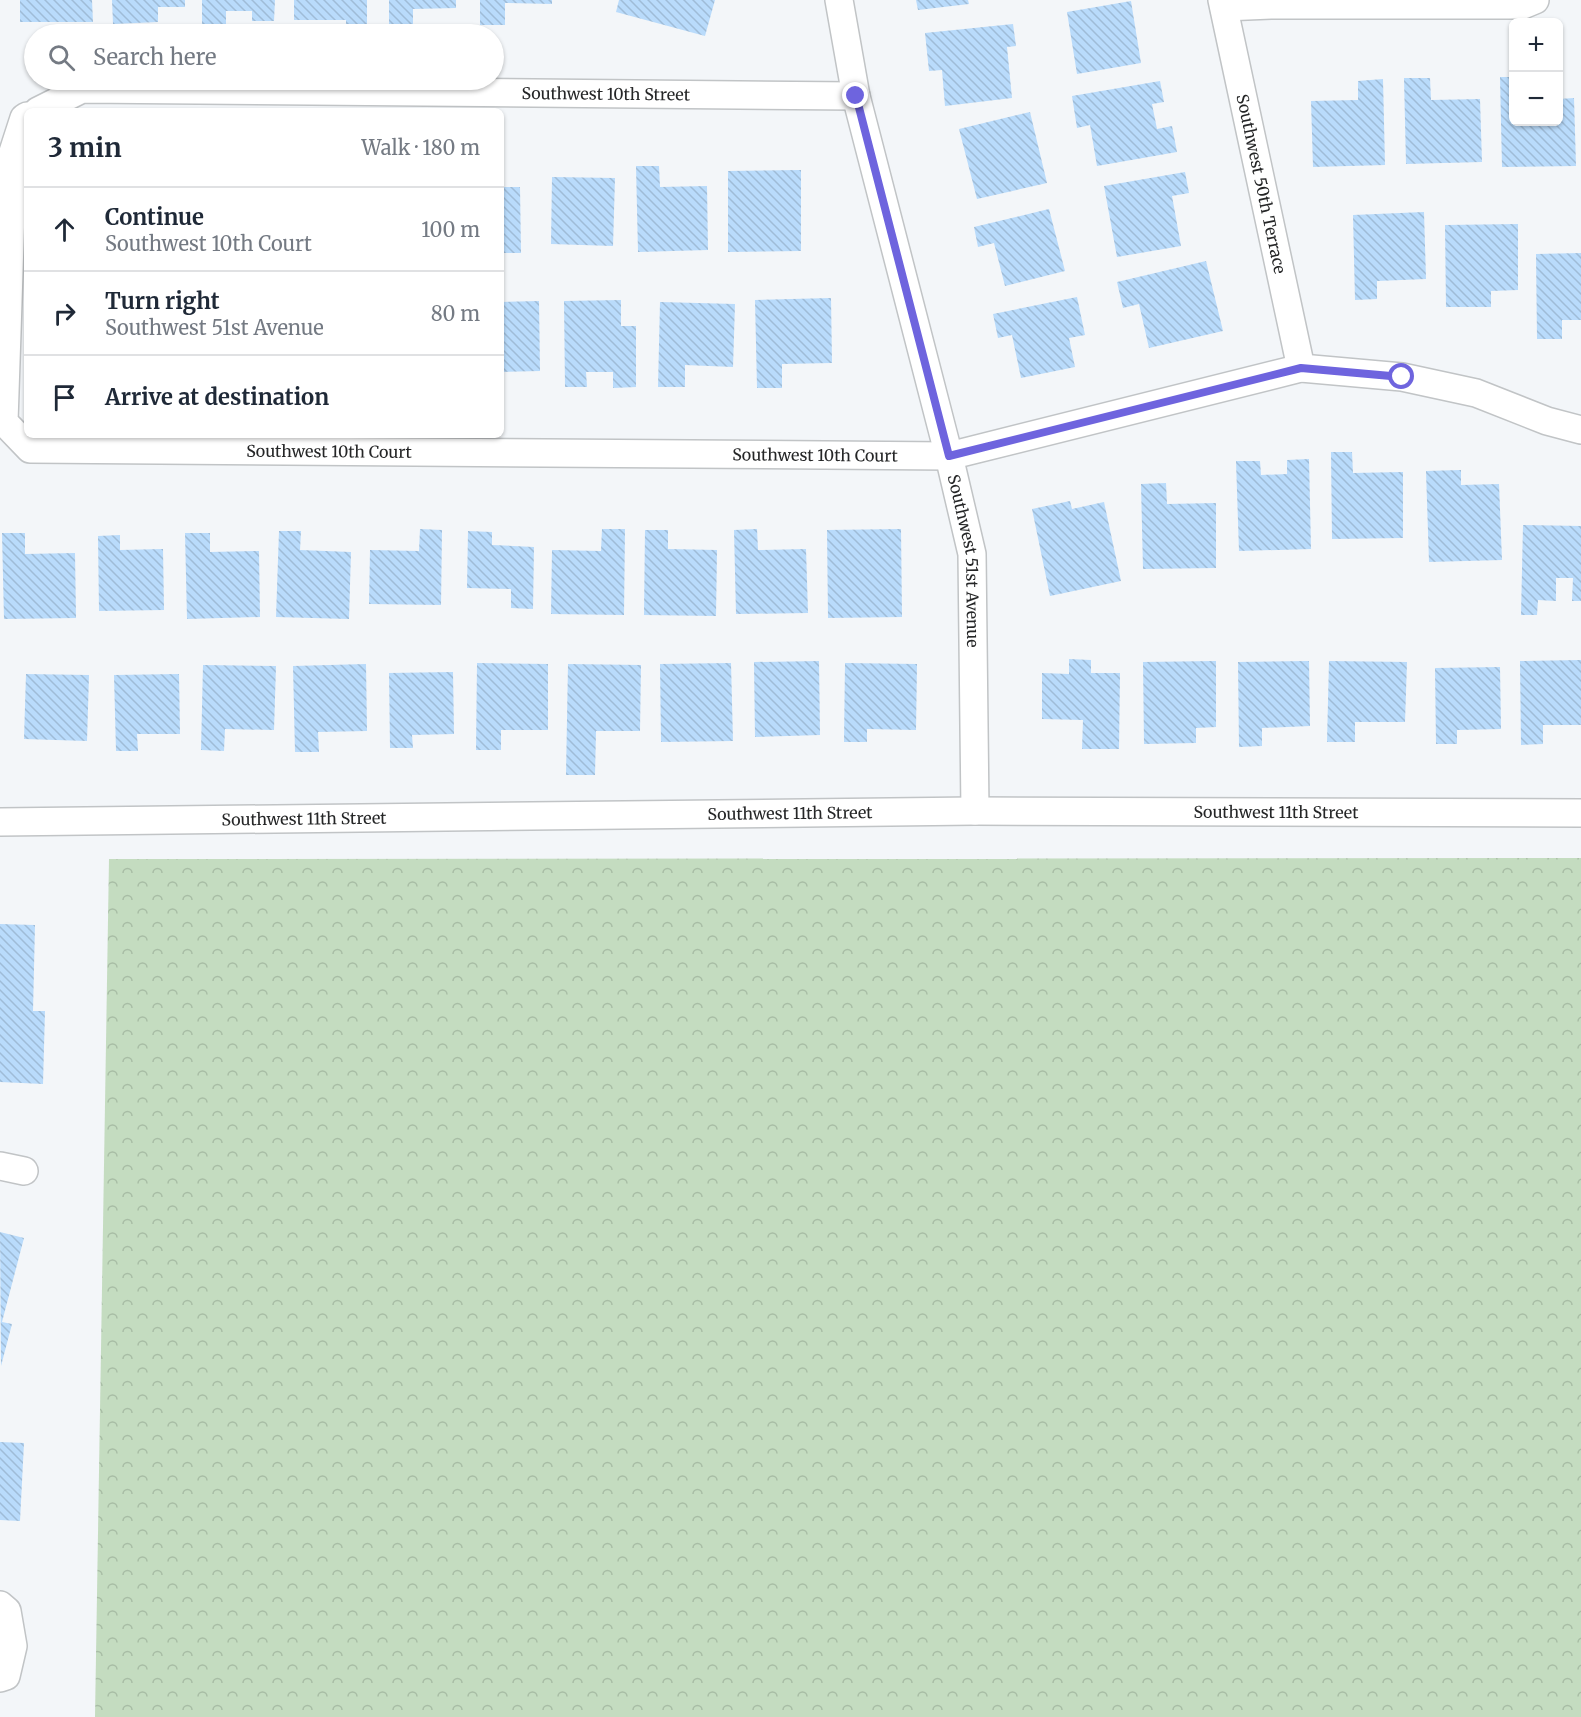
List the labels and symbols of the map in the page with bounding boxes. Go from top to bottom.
route end [842,82,868,108]
street label: Southwest 10th Street [521,83,691,105]
street label: Southwest 50th Terrace [1232,92,1290,276]
route start [1388,363,1414,389]
street label: Southwest 10th Court [246,441,413,462]
street label: Southwest 10th Court [732,444,899,466]
street label: Southwest 51st Avenue [944,472,983,648]
street label: Southwest 11th Street [707,802,873,824]
street label: Southwest 11th Street [1193,802,1359,822]
street label: Southwest 11th Street [221,808,387,830]

